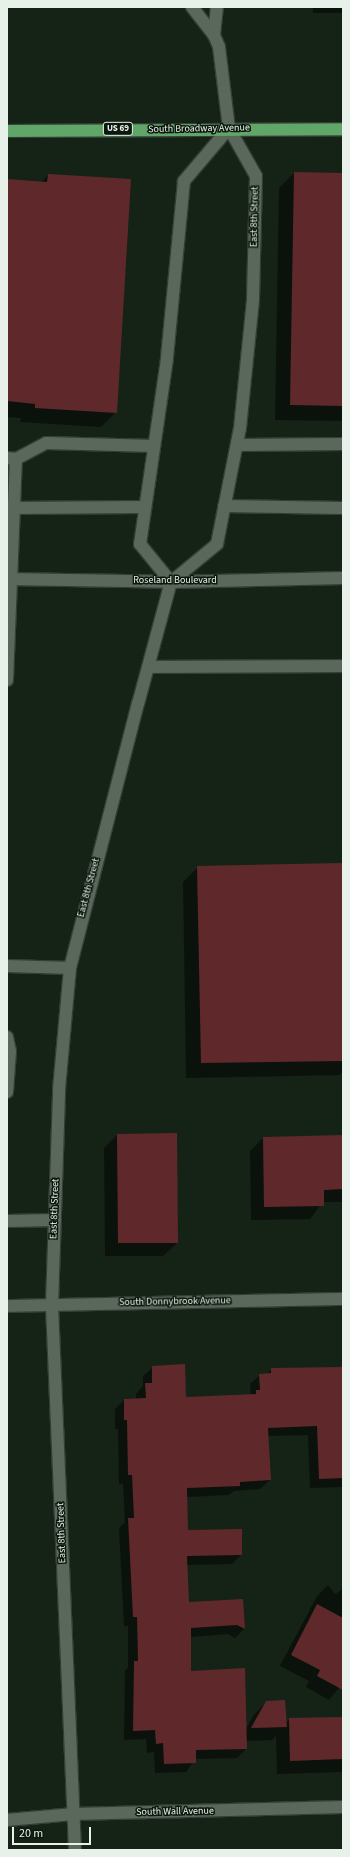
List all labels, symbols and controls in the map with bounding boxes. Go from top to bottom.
road number: US 69 [102,122,134,136]
street label: South Broadway Avenue [148,122,250,136]
street label: East 8th Street [248,187,262,247]
street label: Roseland Boulevard [133,575,217,587]
street label: East 8th Street [75,857,103,919]
street label: East 8th Street [48,1179,62,1239]
street label: South Donnybrook Avenue [119,1295,231,1309]
street label: East 8th Street [55,1503,69,1563]
street label: South Wall Avenue [136,1805,214,1819]
scale bar [14,1819,93,1845]
text: 20 m [19,1825,43,1842]

